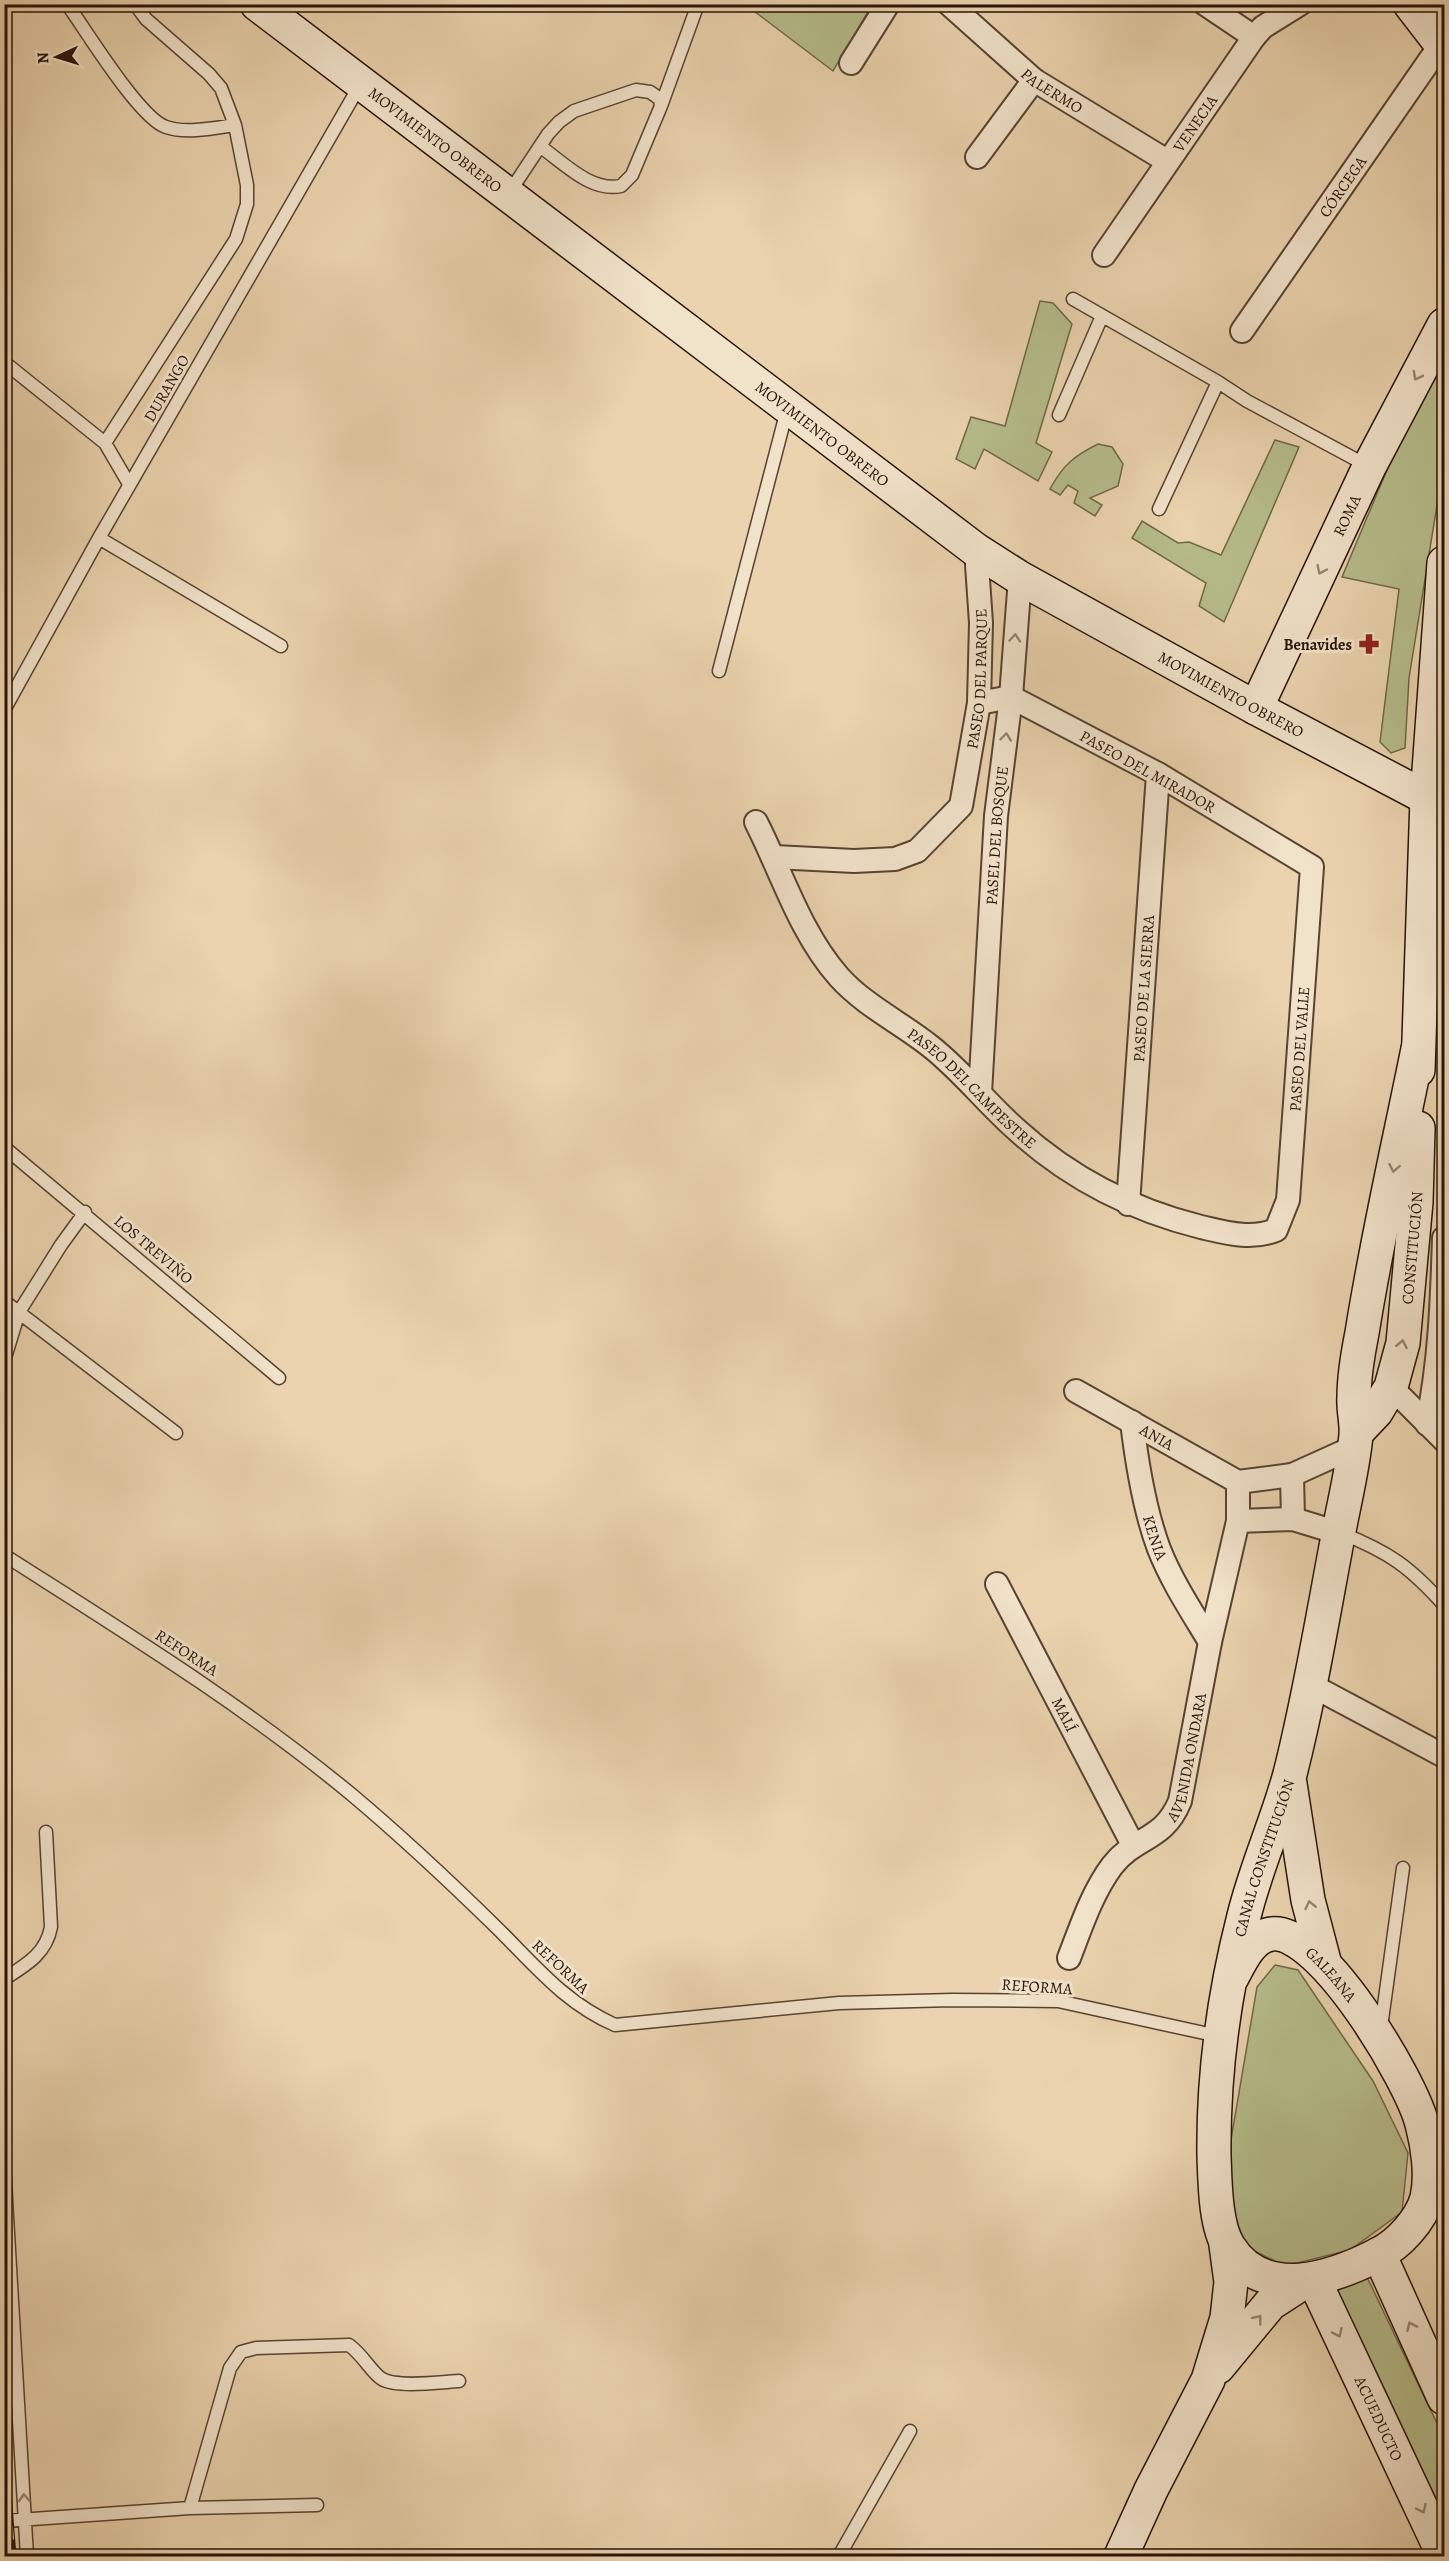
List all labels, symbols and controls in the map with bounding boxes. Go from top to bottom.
north arrow [27,27,87,87]
text: N [32,51,54,65]
street label: PALERMO [1016,63,1087,119]
street label: MOVIMIENTO OBRERO [363,82,506,198]
street label: VENECIA [1167,90,1223,158]
street label: CÓRCEGA [1314,151,1372,222]
street label: DURANGO [139,351,195,426]
one-way arrow [1413,370,1424,381]
street label: MOVIMIENTO OBRERO [750,376,893,492]
street label: ROMA [1328,491,1367,540]
one-way arrow [1316,563,1328,574]
street label: PASEO DEL PARQUE [961,608,993,751]
pharmacy icon: Benavides [1357,632,1381,656]
one-way arrow [1009,634,1022,643]
place label: Benavides [1284,634,1352,656]
street label: MOVIMIENTO OBRERO [1154,646,1308,743]
street label: PASEO DEL MIRADOR [1076,725,1220,818]
one-way arrow [999,732,1011,741]
street label: PASEL DEL BOSQUE [981,765,1014,906]
street label: PASEO DE LA SIERRA [1128,914,1160,1063]
street label: PASEO DEL VALLE [1284,986,1315,1112]
street label: PASEO DEL CAMPESTRE [903,1023,1041,1154]
one-way arrow [1388,1163,1401,1173]
street label: CONSTITUCIÓN [1397,1191,1428,1305]
street label: LOS TREVIÑO [109,1210,198,1289]
one-way arrow [1395,1340,1408,1350]
street label: ANIA [1135,1419,1178,1456]
street label: KENIA [1137,1513,1173,1564]
street label: REFORMA [151,1624,223,1682]
street label: AVENIDA ONDARA [1161,1691,1212,1827]
street label: MALÍ [1046,1694,1082,1736]
street label: CANAL CONSTITUCIÓN [1229,1777,1300,1939]
one-way arrow [1304,1900,1317,1910]
street label: REFORMA [527,1934,594,1999]
street label: GALEANA [1300,1942,1362,2007]
street label: REFORMA [1001,1974,1074,2000]
one-way arrow [1251,2315,1262,2326]
one-way arrow [1406,2321,1418,2332]
one-way arrow [1330,2326,1342,2337]
street label: ACUEDUCTO [1348,2372,1408,2465]
one-way arrow [17,2494,30,2503]
one-way arrow [1415,2502,1427,2513]

